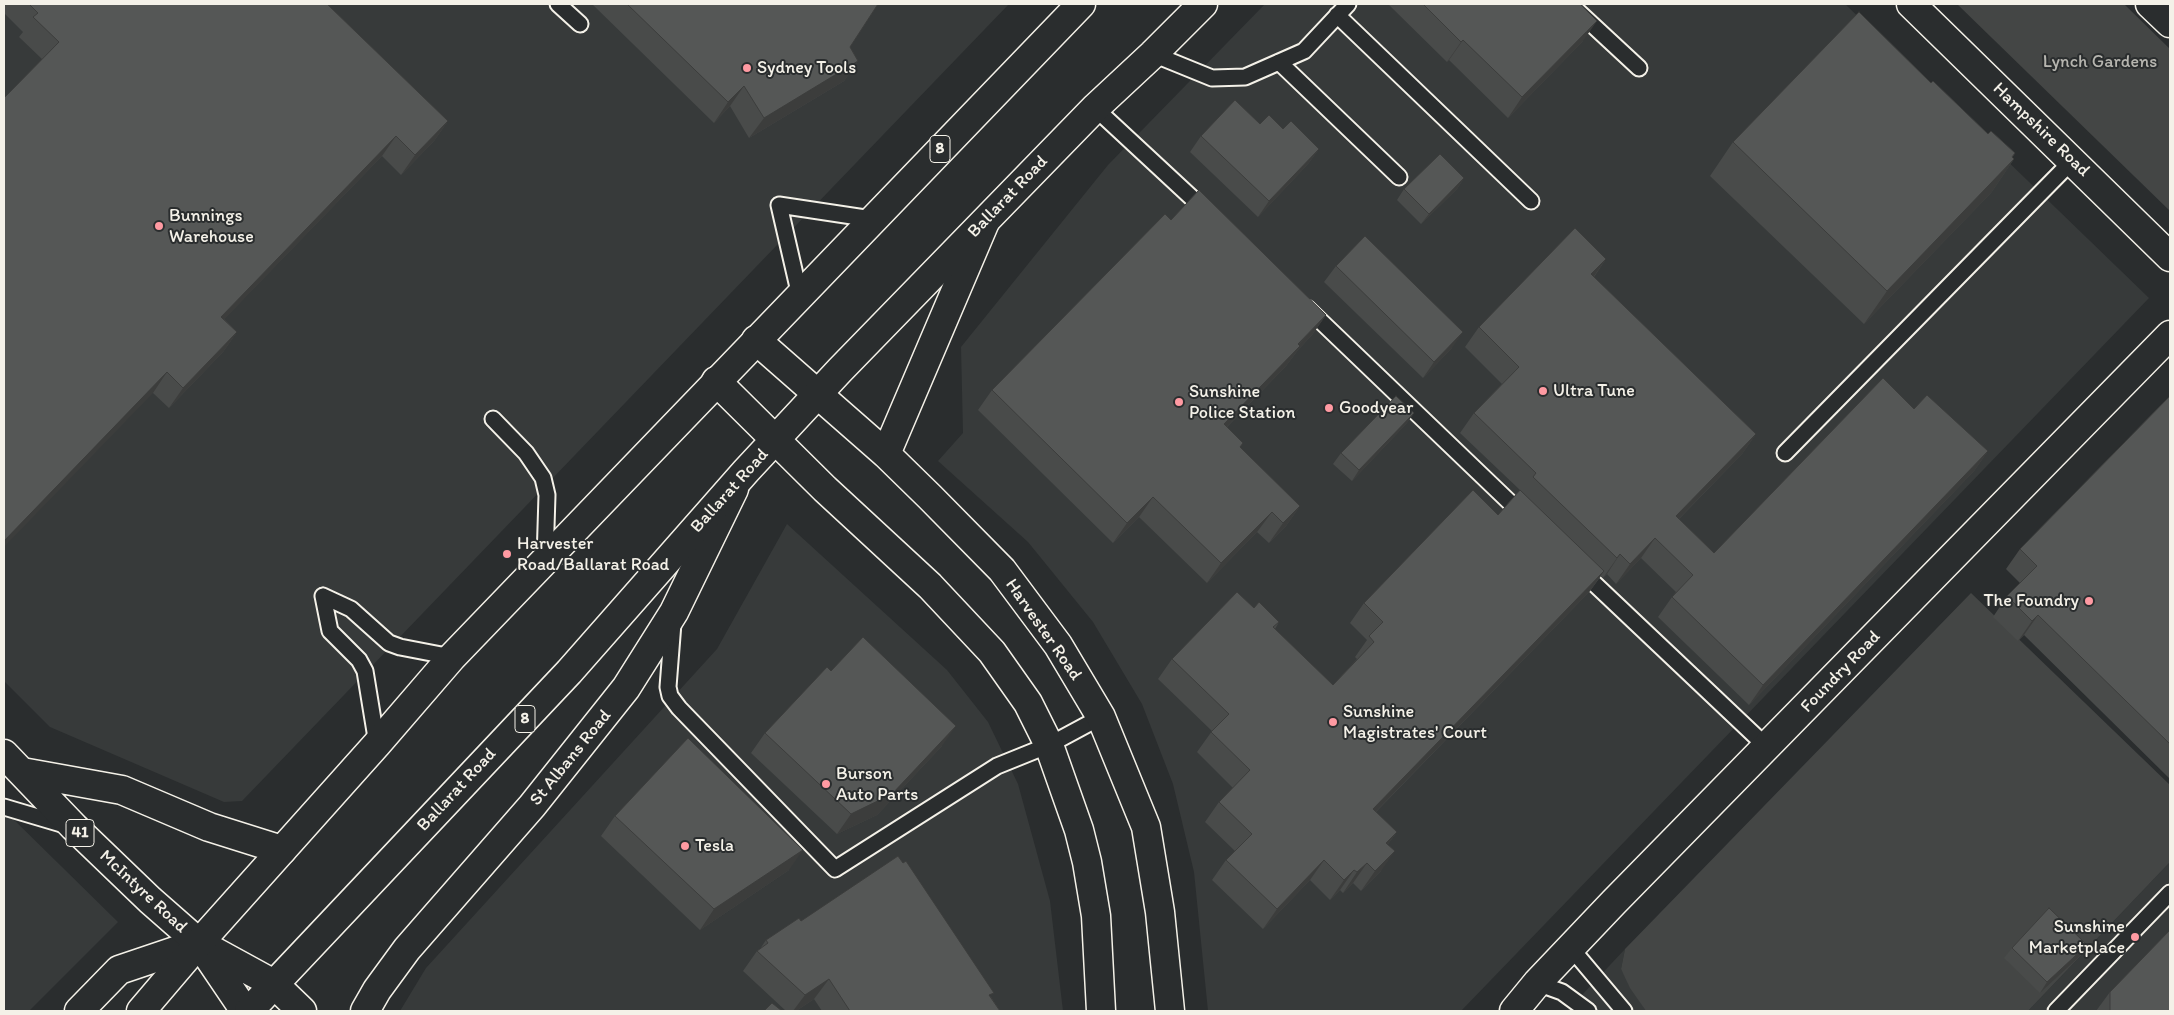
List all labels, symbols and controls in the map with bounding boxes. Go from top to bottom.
park label: Lynch Gardens [2043,51,2157,73]
place label: Sydney Tools [757,57,856,79]
marker: Sydney Tools [741,62,753,74]
street label: Hampshire Road [1988,78,2094,182]
road number: 8 [930,136,950,162]
street label: Ballarat Road [963,151,1053,243]
place label: Bunnings Warehouse [169,205,254,248]
marker: Bunnings Warehouse [153,220,165,232]
place label: Ultra Tune [1553,380,1635,402]
place label: Sunshine Police Station [1189,381,1296,424]
marker: Ultra Tune [1537,385,1549,397]
marker: Sunshine Police Station [1173,396,1185,408]
place label: Goodyear [1339,397,1413,419]
marker: Goodyear [1323,402,1335,414]
street label: Ballarat Road [686,444,774,538]
place label: Harvester Road/Ballarat Road [517,533,669,576]
marker: Harvester Road/Ballarat Road [501,548,513,560]
street label: Harvester Road [1000,575,1086,685]
place label: The Foundry [1983,590,2079,612]
marker: The Foundry [2083,595,2095,607]
street label: Foundry Road [1796,626,1886,718]
place label: Sunshine Magistrates' Court [1343,701,1487,744]
road number: 8 [515,706,535,732]
street label: St Albans Road [526,706,616,810]
marker: Sunshine Magistrates' Court [1327,716,1339,728]
street label: Ballarat Road [413,744,501,836]
place label: Burson Auto Parts [836,763,918,806]
marker: Burson Auto Parts [820,778,832,790]
road number: 41 [66,820,94,846]
place label: Tesla [695,835,734,857]
marker: Tesla [679,840,691,852]
street label: McIntyre Road [95,846,191,938]
place label: Sunshine Marketplace [2029,916,2125,959]
marker: Sunshine Marketplace [2129,931,2141,943]

